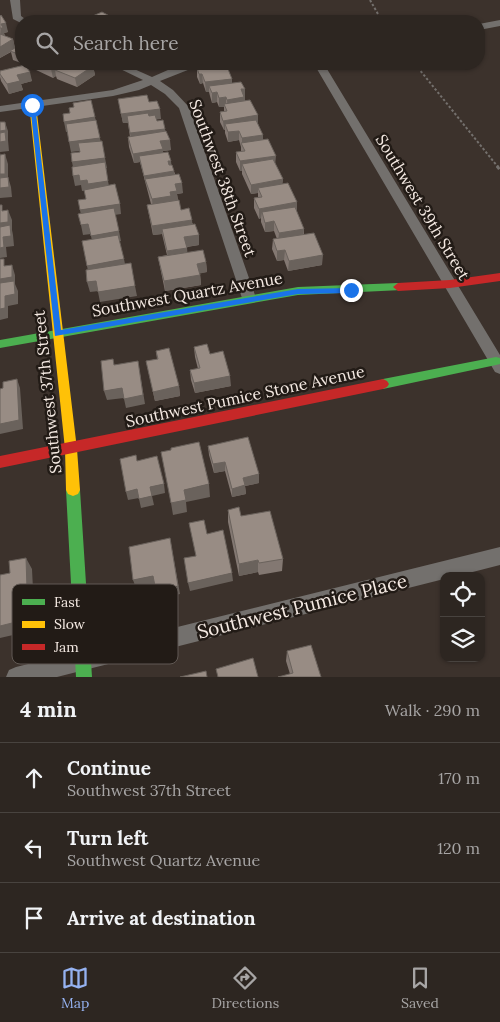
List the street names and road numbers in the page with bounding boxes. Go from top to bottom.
street label: Southwest 38th Street [185,97,261,260]
street label: Southwest 39th Street [372,131,475,284]
street label: Southwest Quartz Avenue [90,267,284,321]
street label: Southwest 37th Street [28,309,66,475]
street label: Southwest Pumice Stone Avenue [124,361,367,431]
street label: Southwest Pumice Place [195,568,409,644]

